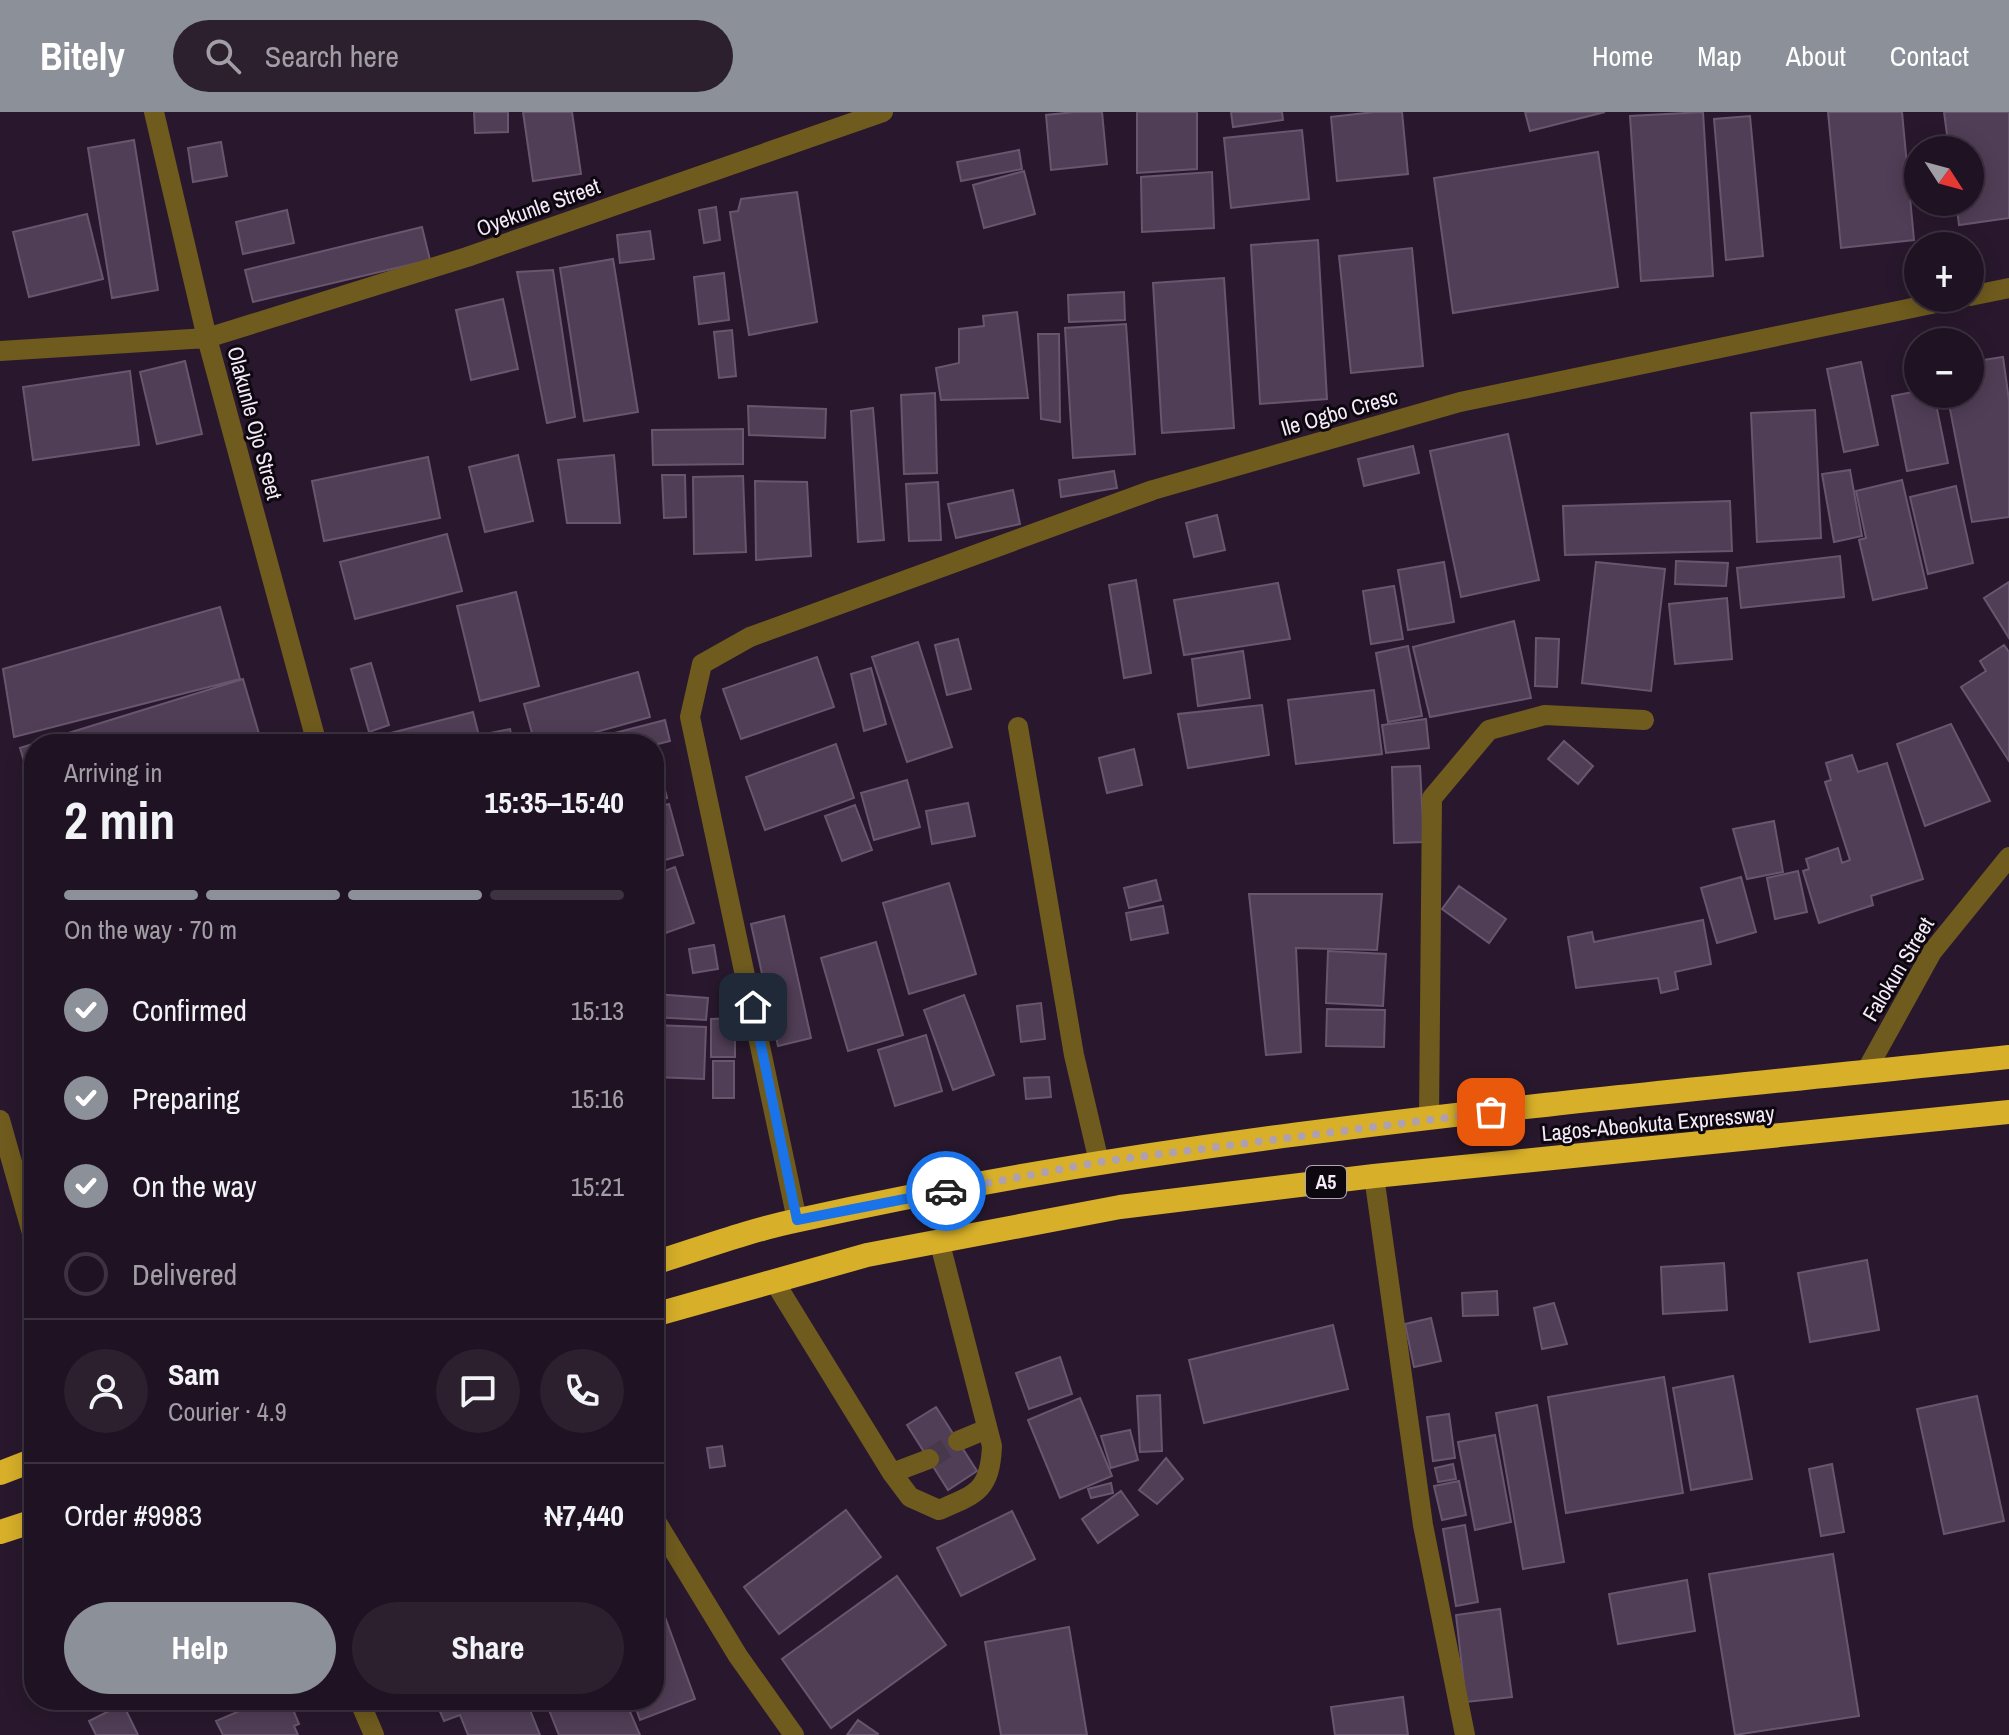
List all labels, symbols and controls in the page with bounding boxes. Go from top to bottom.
search box [173,20,733,92]
text: Bitely [40,31,125,82]
icon: search [201,34,245,78]
text: Search here [265,36,399,76]
text: Home [1592,37,1653,75]
text: Map [1697,37,1742,75]
text: About [1786,37,1846,75]
text: Contact [1890,37,1969,75]
north arrow [1904,136,1984,216]
map controls [1904,136,1984,408]
street label: Oyekunle Street [472,171,604,243]
button: + [1904,232,1984,312]
button: − [1904,328,1984,408]
street label: Olakunle Ojo Street [220,343,290,503]
street label: Ile Ogbo Cresc [1277,381,1401,443]
text: Arriving in [64,755,162,790]
text: 15:35–15:40 [485,782,624,822]
text: 2 min [64,785,175,855]
street label: Falokun Street [1855,911,1941,1027]
text: On the way · 70 m [64,912,237,947]
pin [719,973,787,1041]
icon: home [731,985,775,1029]
icon: check [64,988,108,1032]
text: Confirmed [132,990,247,1030]
text: 15:13 [571,993,624,1028]
icon: check [64,1076,108,1120]
text: Preparing [132,1078,240,1118]
pin [1457,1078,1525,1146]
text: 15:16 [571,1081,624,1116]
icon: bag [1469,1090,1513,1134]
street label: Lagos-Abeokuta Expressway [1540,1098,1776,1148]
courier [906,1151,986,1231]
icon: check [64,1164,108,1208]
text: On the way [132,1166,256,1206]
road number: A5 [1306,1166,1346,1198]
text: 15:21 [571,1169,624,1204]
icon: car [924,1169,968,1213]
text: Delivered [132,1254,237,1294]
button: person [64,1349,148,1433]
button: chat [436,1349,520,1433]
button: phone [540,1349,624,1433]
text: Sam [168,1354,220,1394]
text: Courier · 4.9 [168,1394,287,1429]
text: Order #9983 [64,1495,202,1535]
text: ₦7,440 [545,1495,624,1535]
button: Help [64,1602,336,1694]
button: Share [352,1602,624,1694]

